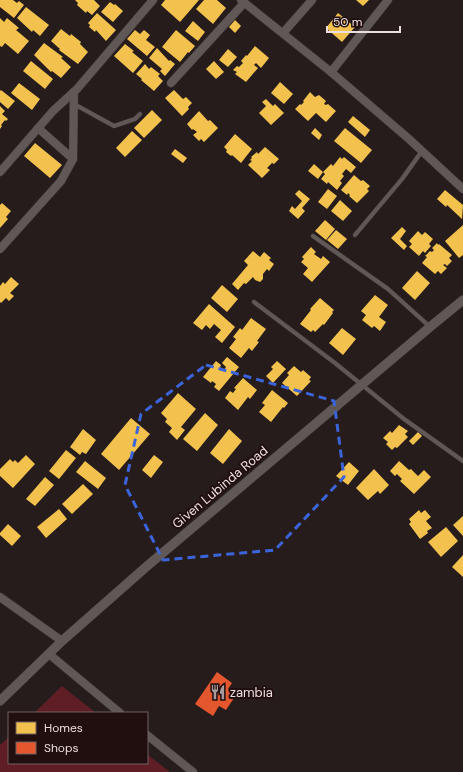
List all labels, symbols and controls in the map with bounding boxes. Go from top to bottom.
scale bar [327,8,400,34]
text: 50 m [333,14,362,30]
street label: Given Lubinda Road [169,442,271,532]
restaurant icon: zambia [209,683,227,701]
place label: zambia [230,684,273,701]
legend [8,712,148,764]
text: Homes [44,720,83,736]
text: Shops [44,740,79,756]

